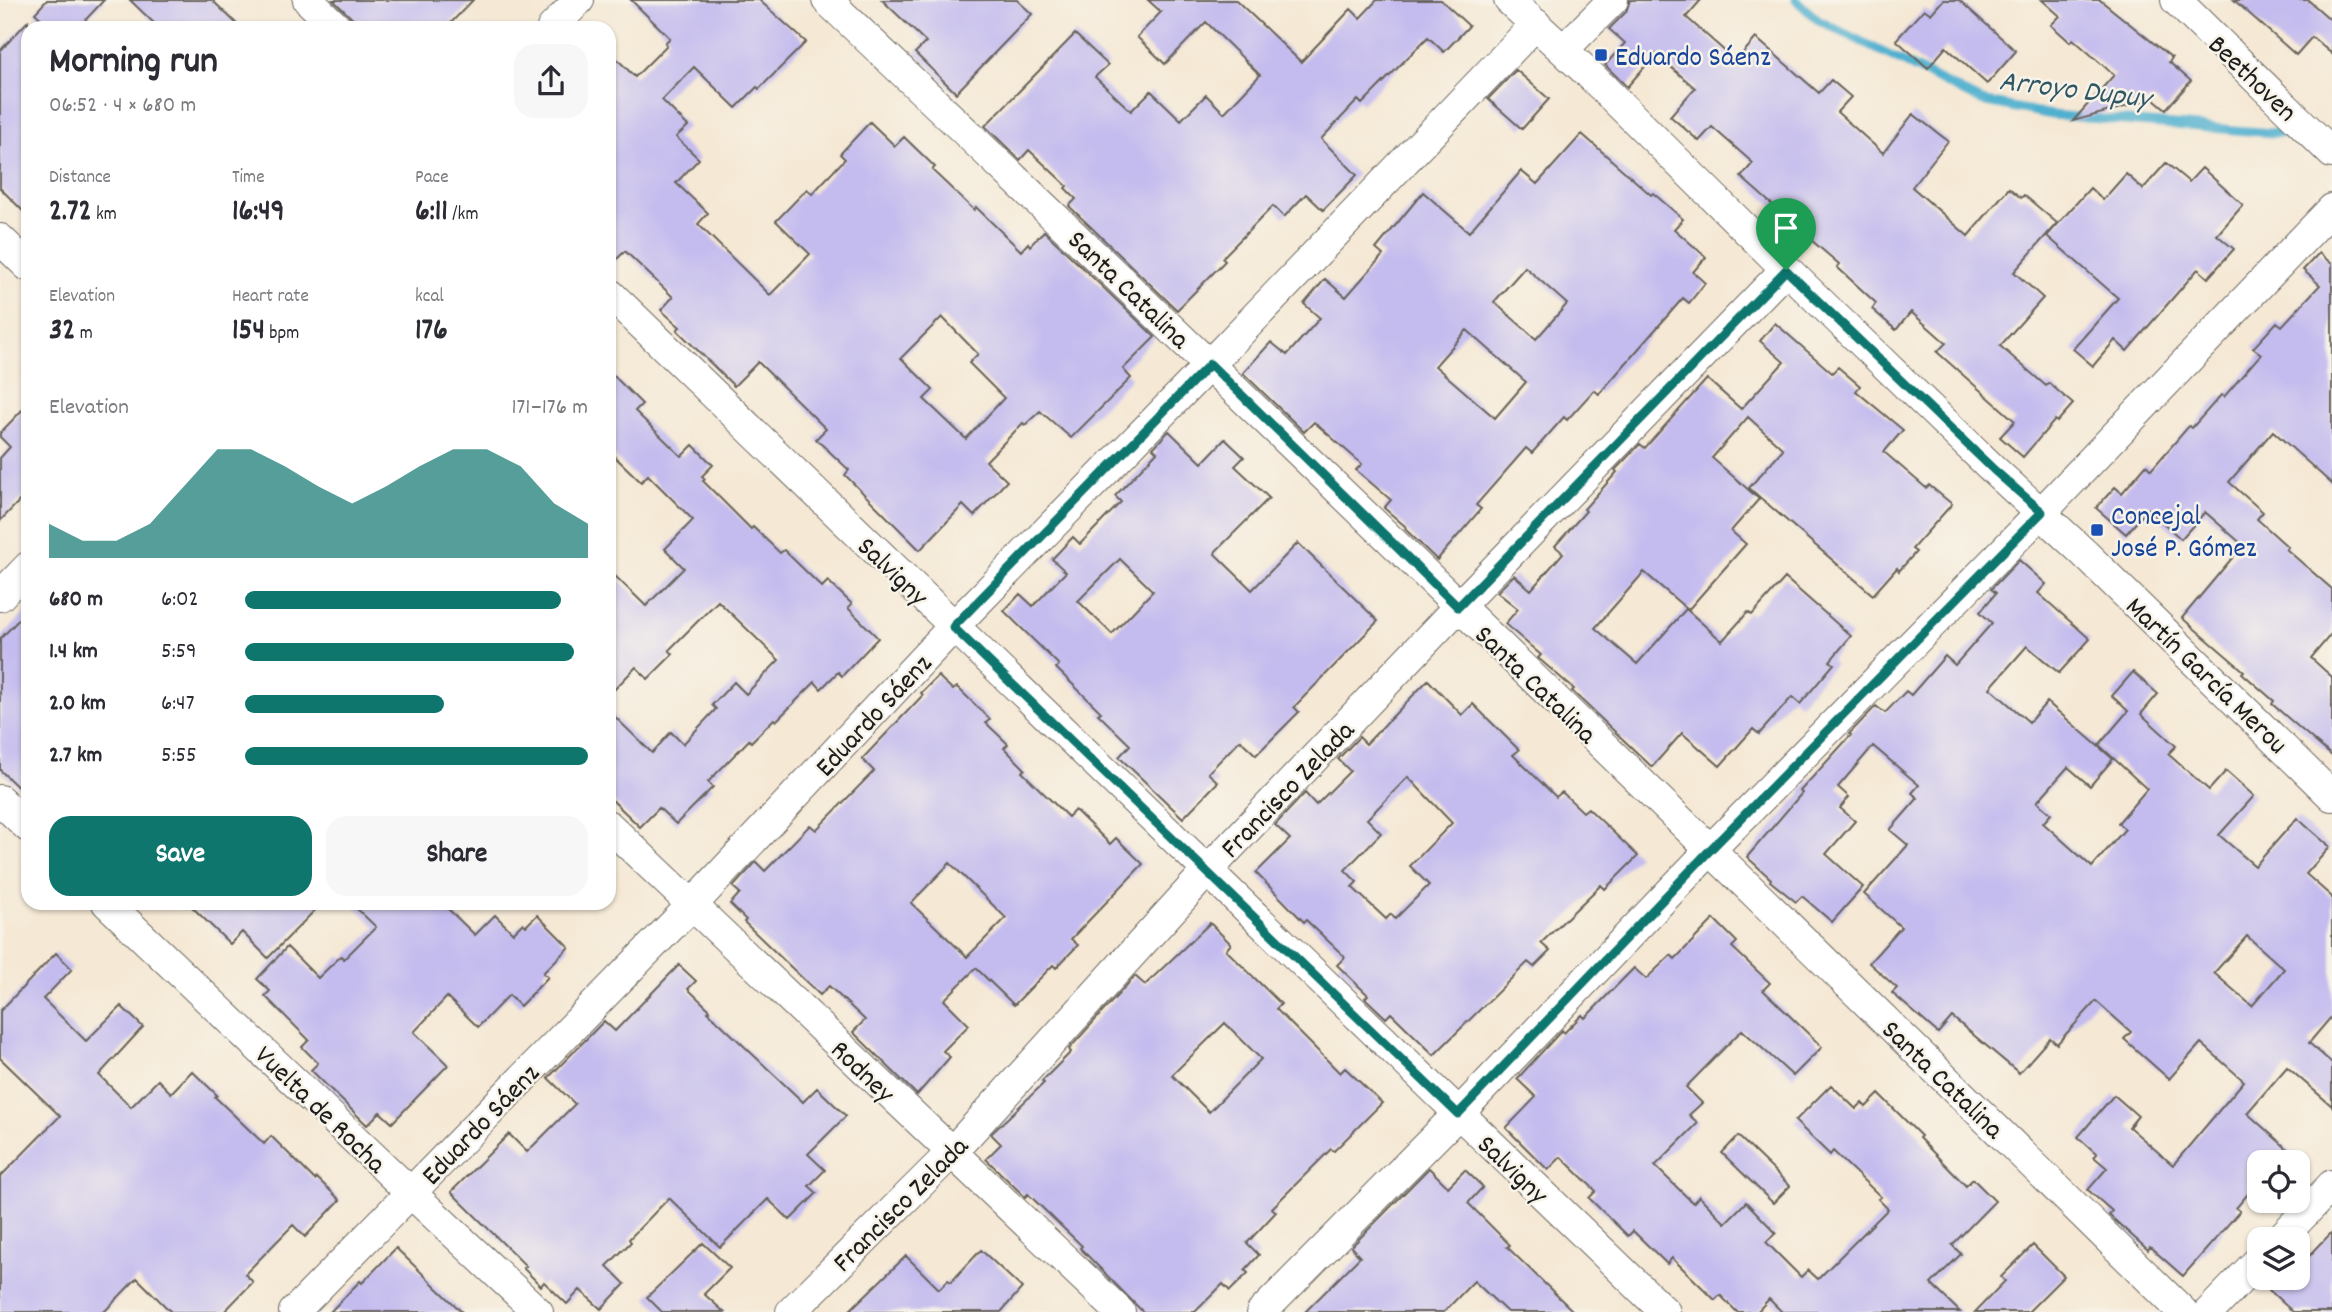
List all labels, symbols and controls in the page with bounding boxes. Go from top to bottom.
street label: Beethoven [2197,28,2304,133]
text: Morning run [49,36,218,91]
place label: Eduardo Sáenz [1615,40,1771,80]
button: share [514,44,588,118]
marker: Eduardo Sáenz [1593,47,1609,63]
water label: Arroyo Dupuy [1997,62,2156,124]
text: 06:52 · 4 × 680 m [49,90,196,123]
text: Distance [49,165,111,192]
text: Time [232,165,265,192]
text: Pace [415,165,449,192]
text: 2.72 [49,192,92,235]
text: 16:49 [232,192,284,235]
text: 6:11 [415,192,448,235]
pin [1756,198,1816,270]
text: km [92,202,117,229]
text: /km [448,202,478,229]
icon: arrive [1767,209,1805,247]
street label: Santa Catalina [1056,223,1197,361]
text: Elevation [49,284,115,311]
text: Heart rate [232,284,309,311]
text: kcal [415,284,444,311]
text: 32 [49,311,75,354]
text: 154 [232,311,265,354]
text: 176 [415,311,448,354]
text: m [75,321,93,348]
text: bpm [265,321,299,348]
text: Elevation [49,392,129,425]
text: 171–176 m [512,392,588,425]
place label: Concejal José P. Gómez [2111,499,2257,571]
marker: Concejal José P. Gómez [2089,522,2105,538]
street label: Salvigny [846,530,936,618]
text: 680 m [49,584,103,617]
text: 6:02 [161,584,199,617]
street label: Martín García Merou [2114,590,2295,766]
street label: Santa Catalina [1463,618,1604,756]
text: 1.4 km [49,636,98,669]
text: 5:59 [161,636,197,669]
street label: Eduardo Sáenz [808,647,944,788]
text: 2.0 km [49,688,106,721]
text: 6:47 [161,688,194,721]
street label: Francisco Zelada [1213,713,1366,869]
text: 2.7 km [49,740,102,773]
text: 5:55 [161,740,197,773]
button: Save [49,816,312,896]
button: Share [326,816,588,896]
street label: Santa Catalina [1870,1013,2011,1151]
street label: Rodney [819,1033,902,1115]
street label: Vuelta de Rocha [244,1038,394,1185]
street label: Eduardo Sáenz [414,1056,551,1196]
street label: Salvigny [1466,1128,1556,1216]
street label: Francisco Zelada [825,1129,980,1284]
map controls [2247,1150,2310,1290]
button: locate [2247,1150,2310,1213]
button: layers [2247,1227,2310,1290]

